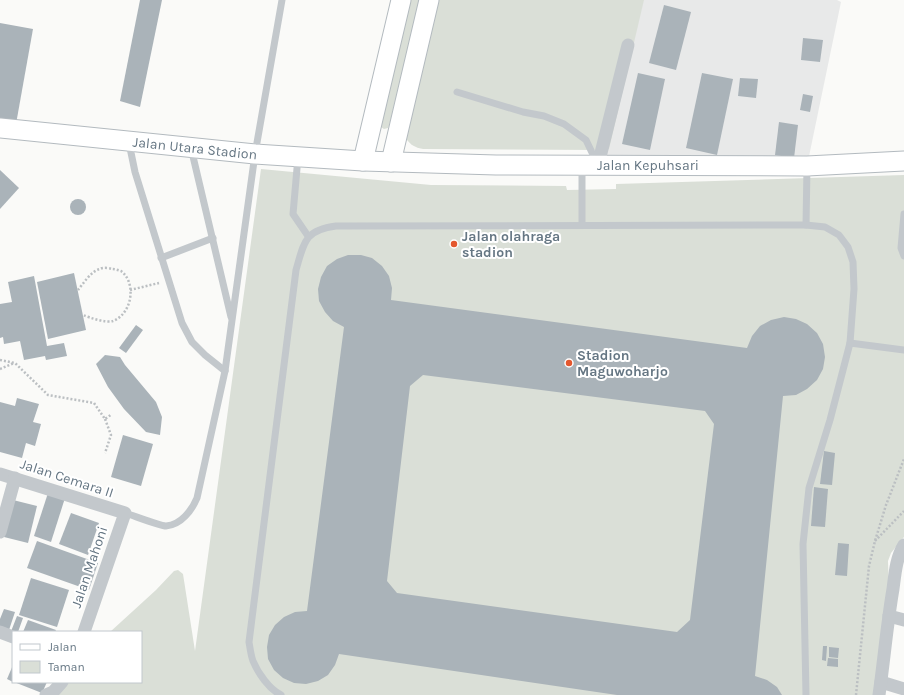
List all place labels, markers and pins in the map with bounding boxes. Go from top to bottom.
place label: Jalan olahraga stadion [462,228,560,261]
marker: Jalan olahraga stadion [449,239,459,249]
place label: Stadion Maguwoharjo [577,347,668,380]
marker: Stadion Maguwoharjo [564,358,574,368]

